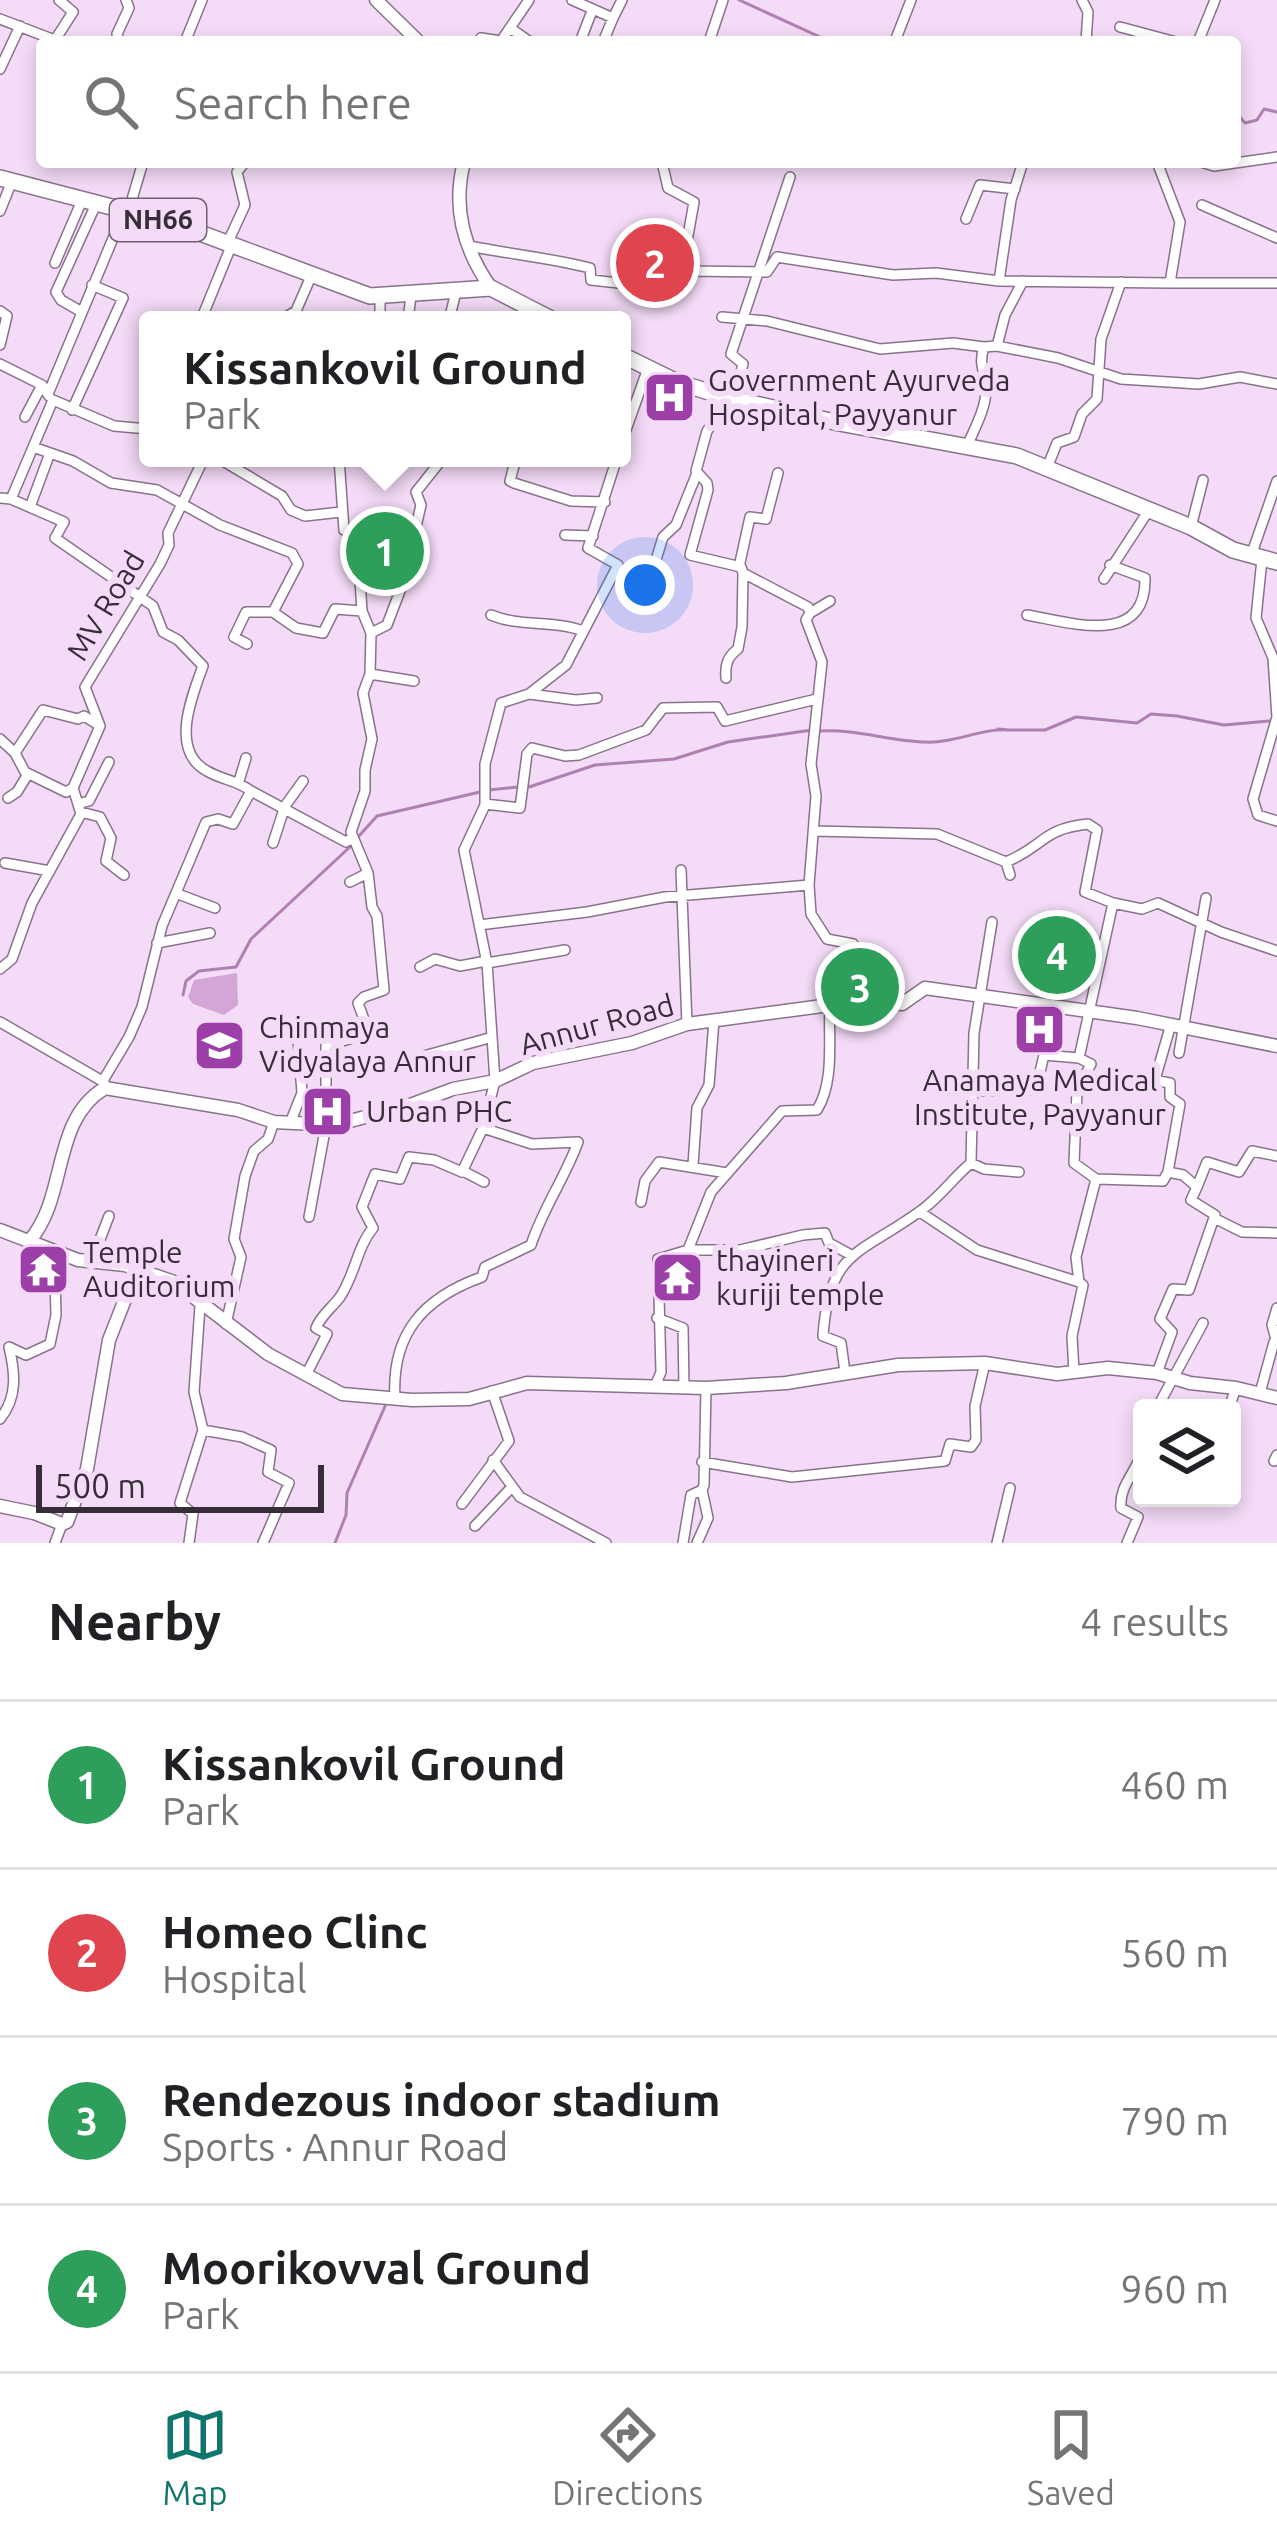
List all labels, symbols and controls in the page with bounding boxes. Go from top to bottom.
search box [36,36,1241,168]
icon: search [78,69,144,135]
text: Search here [174,77,412,128]
road number: NH66 [110,199,206,241]
pin: 2 [616,218,694,308]
popup [139,311,631,467]
text: Kissankovil Ground [183,342,587,393]
place label: Government Ayurveda Hospital, Payyanur [708,363,1010,431]
hospital icon: Government Ayurveda Hospital, Payyanur [641,370,697,426]
text: Park [183,393,261,436]
pin: 1 [346,506,424,596]
street label: MV Road [59,545,151,666]
your location [615,555,675,615]
pin: 4 [1018,910,1096,1000]
pin: 3 [821,942,899,1032]
street label: Annur Road [516,987,678,1061]
hospital icon: Anamaya Medical Institute, Payyanur [1012,1001,1068,1057]
place label: Chinmaya Vidyalaya Annur [259,1010,477,1078]
school or university icon: Chinmaya Vidyalaya Annur [192,1017,248,1073]
place label: Anamaya Medical Institute, Payyanur [914,1063,1167,1131]
hospital icon: Urban PHC [299,1084,355,1140]
place label: Urban PHC [366,1094,512,1128]
place label: Temple Auditorium [83,1235,235,1303]
temple icon: Temple Auditorium [16,1242,72,1298]
place label: thayineri kuriji temple [716,1243,885,1311]
temple icon: thayineri kuriji temple [649,1250,705,1306]
map controls [1133,1399,1241,1507]
button: layers [1133,1399,1241,1507]
scale bar [36,1459,324,1512]
text: 500 m [54,1467,146,1504]
text: Nearby [48,1592,221,1650]
text: 4 results [1080,1600,1229,1643]
text: Kissankovil Ground [162,1738,566,1789]
text: 1 [76,1763,98,1806]
text: 460 m [1120,1763,1229,1806]
text: Park [162,1789,240,1832]
text: Homeo Clinc [162,1906,428,1957]
text: 2 [76,1931,98,1974]
text: 560 m [1120,1931,1229,1974]
text: Hospital [162,1957,307,2000]
text: Rendezous indoor stadium [162,2074,721,2125]
text: 3 [76,2099,98,2142]
text: 790 m [1120,2099,1229,2142]
text: Sports · Annur Road [162,2125,508,2168]
text: Moorikovval Ground [162,2242,591,2293]
text: 4 [76,2267,98,2310]
text: 960 m [1120,2267,1229,2310]
text: Park [162,2293,240,2336]
tab: Map [162,2402,228,2511]
tab: Directions [552,2402,703,2511]
tab: Saved [1027,2402,1115,2511]

